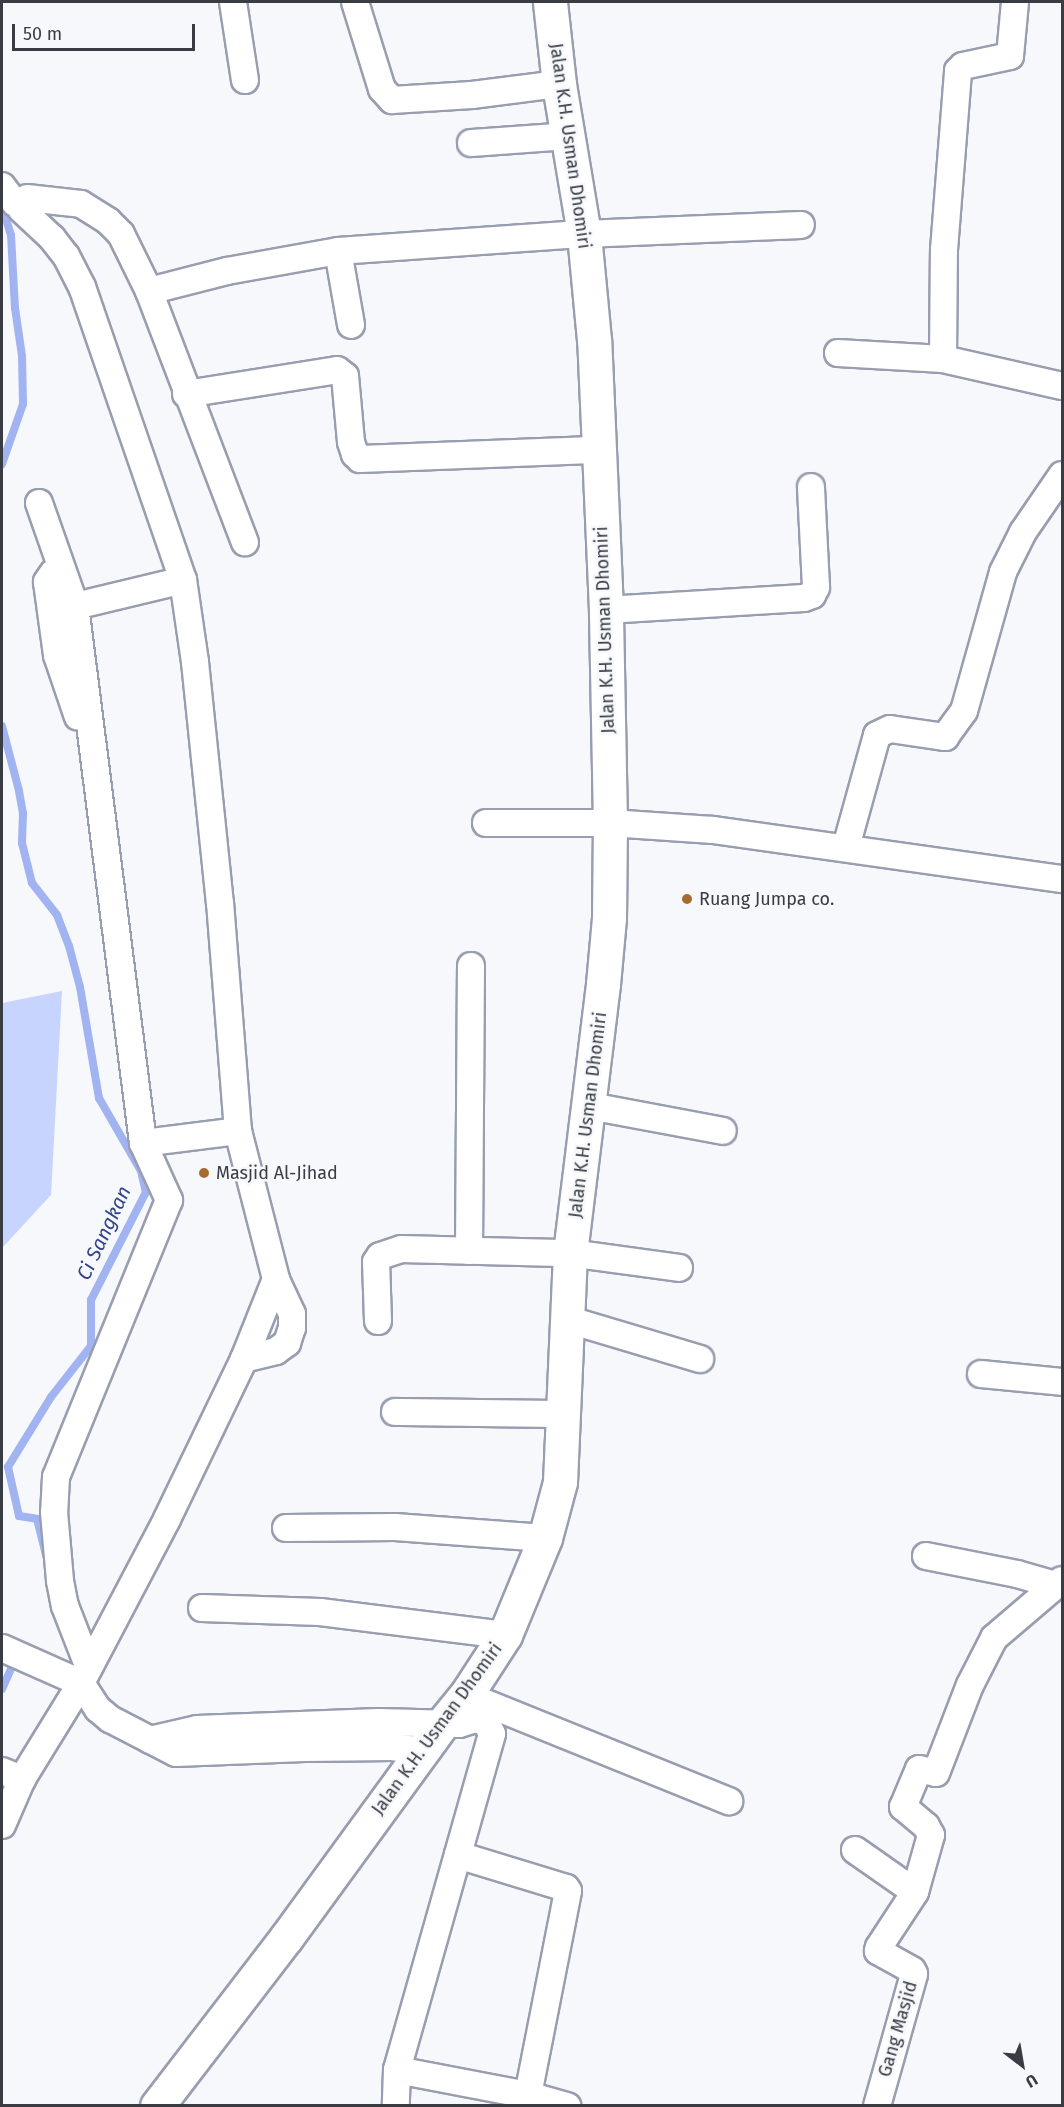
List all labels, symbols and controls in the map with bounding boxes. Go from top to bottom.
scale bar [15,12,198,50]
text: 50 m [23,23,62,45]
street label: Jalan K.H. Usman Dhomiri [545,42,595,250]
street label: Jalan K.H. Usman Dhomiri [591,526,619,734]
place label: Ruang Jumpa co. [699,888,834,910]
marker: Ruang Jumpa co. [680,892,694,906]
street label: Jalan K.H. Usman Dhomiri [565,1011,611,1219]
place label: Masjid Al-Jihad [216,1162,338,1184]
marker: Masjid Al-Jihad [197,1166,211,1180]
water label: Ci Sangkan [72,1182,136,1284]
street label: Jalan K.H. Usman Dhomiri [367,1639,507,1819]
street label: Gang Masjid [874,1979,922,2079]
north arrow [992,2035,1052,2095]
text: U [1022,2070,1041,2092]

